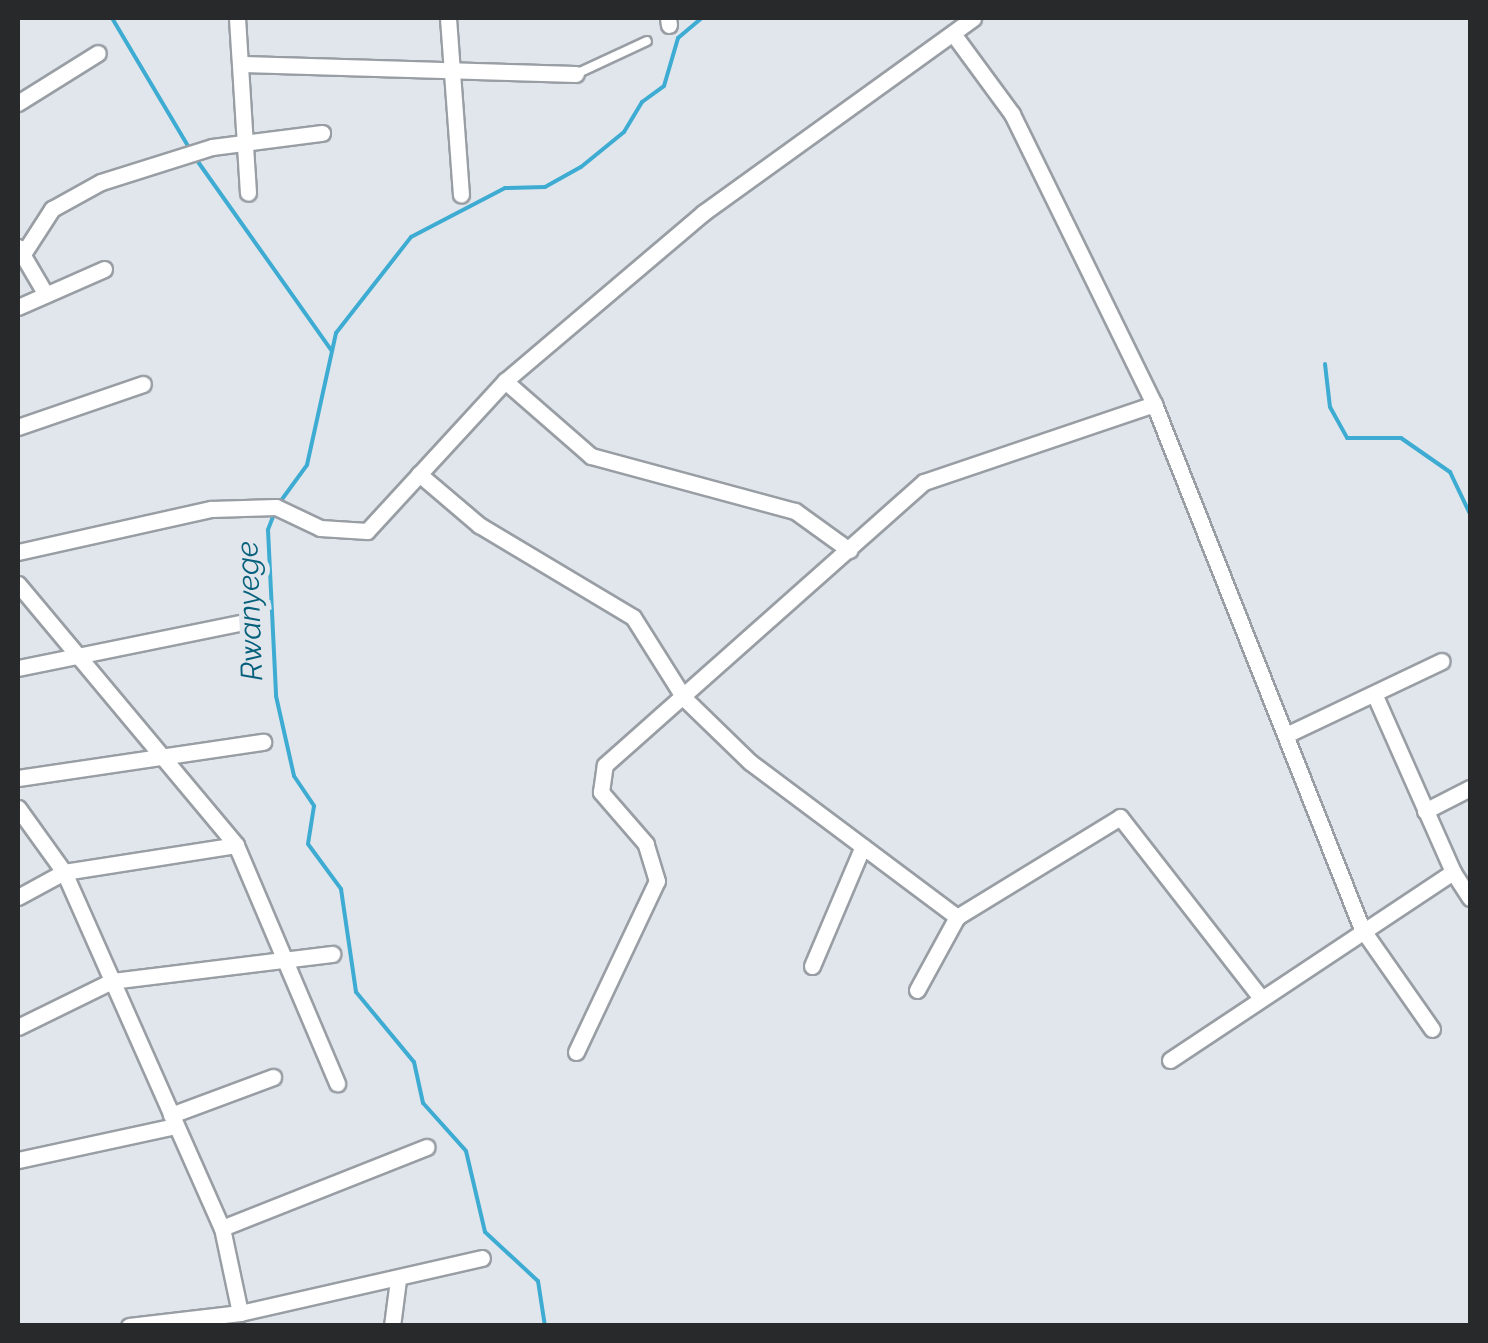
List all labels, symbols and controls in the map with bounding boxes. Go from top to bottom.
water label: Rwanyege [230,540,270,682]

